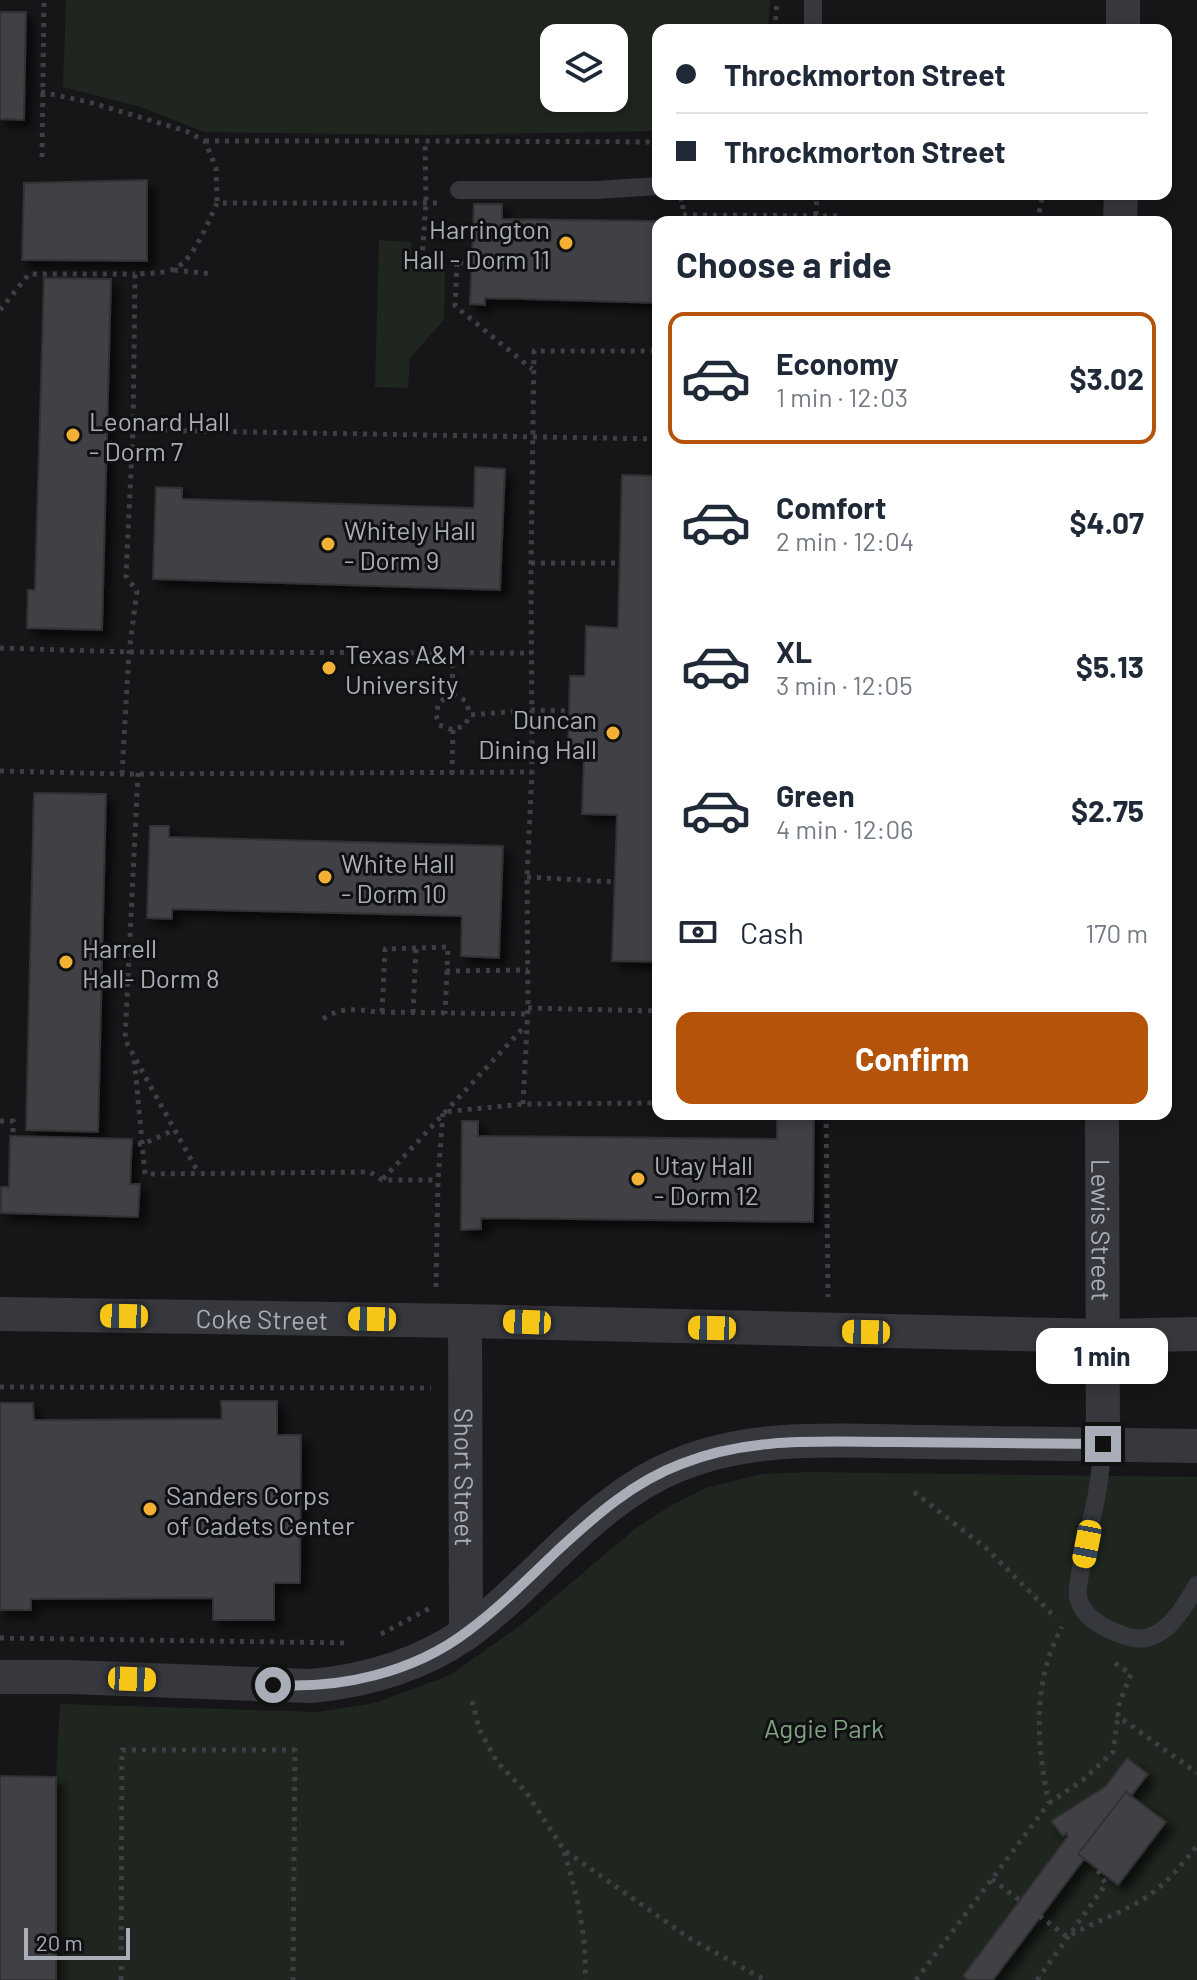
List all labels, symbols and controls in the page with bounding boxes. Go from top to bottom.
map controls [540,24,628,112]
button: layers [540,24,628,112]
text: Throckmorton Street [724,56,1006,92]
text: Throckmorton Street [724,133,1006,169]
place label: Harrington Hall - Dorm 11 [402,213,550,274]
marker: Harrington Hall - Dorm 11 [557,234,575,252]
text: Choose a ride [676,242,892,285]
icon: car [680,342,752,414]
text: Economy [776,345,899,381]
text: $3.02 [1069,360,1144,396]
text: 1 min · 12:03 [776,381,908,412]
place label: Leonard Hall - Dorm 7 [89,405,230,466]
marker: Leonard Hall - Dorm 7 [64,426,82,444]
icon: car [680,486,752,558]
text: Comfort [776,489,886,525]
text: $4.07 [1069,504,1144,540]
place label: Whitely Hall - Dorm 9 [344,514,476,575]
text: 2 min · 12:04 [776,525,914,556]
marker: Whitely Hall - Dorm 9 [319,535,337,553]
icon: car [680,630,752,702]
text: XL [776,633,812,669]
place label: Texas A&M University [345,638,466,699]
text: $5.13 [1076,648,1144,684]
marker: Texas A&M University [320,659,338,677]
text: 3 min · 12:05 [776,669,913,700]
place label: Duncan Dining Hall [478,703,597,764]
marker: Duncan Dining Hall [604,724,622,742]
icon: car [680,774,752,846]
text: Green [776,777,855,813]
text: $2.75 [1071,792,1144,828]
text: 4 min · 12:06 [776,813,913,844]
place label: White Hall - Dorm 10 [341,847,455,908]
marker: White Hall - Dorm 10 [316,868,334,886]
icon: cash [676,910,720,954]
text: Cash [740,914,804,950]
text: 170 m [1085,917,1148,948]
place label: Harrell Hall- Dorm 8 [82,932,220,993]
marker: Harrell Hall- Dorm 8 [57,953,75,971]
button: Confirm [676,1012,1148,1104]
place label: Utay Hall - Dorm 12 [654,1149,759,1210]
street label: Lewis Street [1087,1159,1118,1301]
marker: Utay Hall - Dorm 12 [629,1170,647,1188]
street label: Coke Street [195,1301,328,1334]
car [100,1304,148,1328]
car [348,1307,396,1331]
car [503,1309,551,1335]
car [688,1316,736,1340]
car [842,1320,890,1344]
callout: 1 min [1037,1328,1169,1384]
text: 1 min [1074,1340,1130,1371]
street label: Short Street [450,1408,481,1546]
route end [1085,1426,1121,1462]
place label: Sanders Corps of Cadets Center [166,1479,355,1540]
marker: Sanders Corps of Cadets Center [141,1500,159,1518]
car [1071,1518,1103,1570]
car [108,1666,156,1692]
route start [255,1667,291,1703]
park label: Aggie Park [764,1712,884,1743]
scale bar [24,1924,130,1960]
text: 20 m [36,1929,83,1955]

